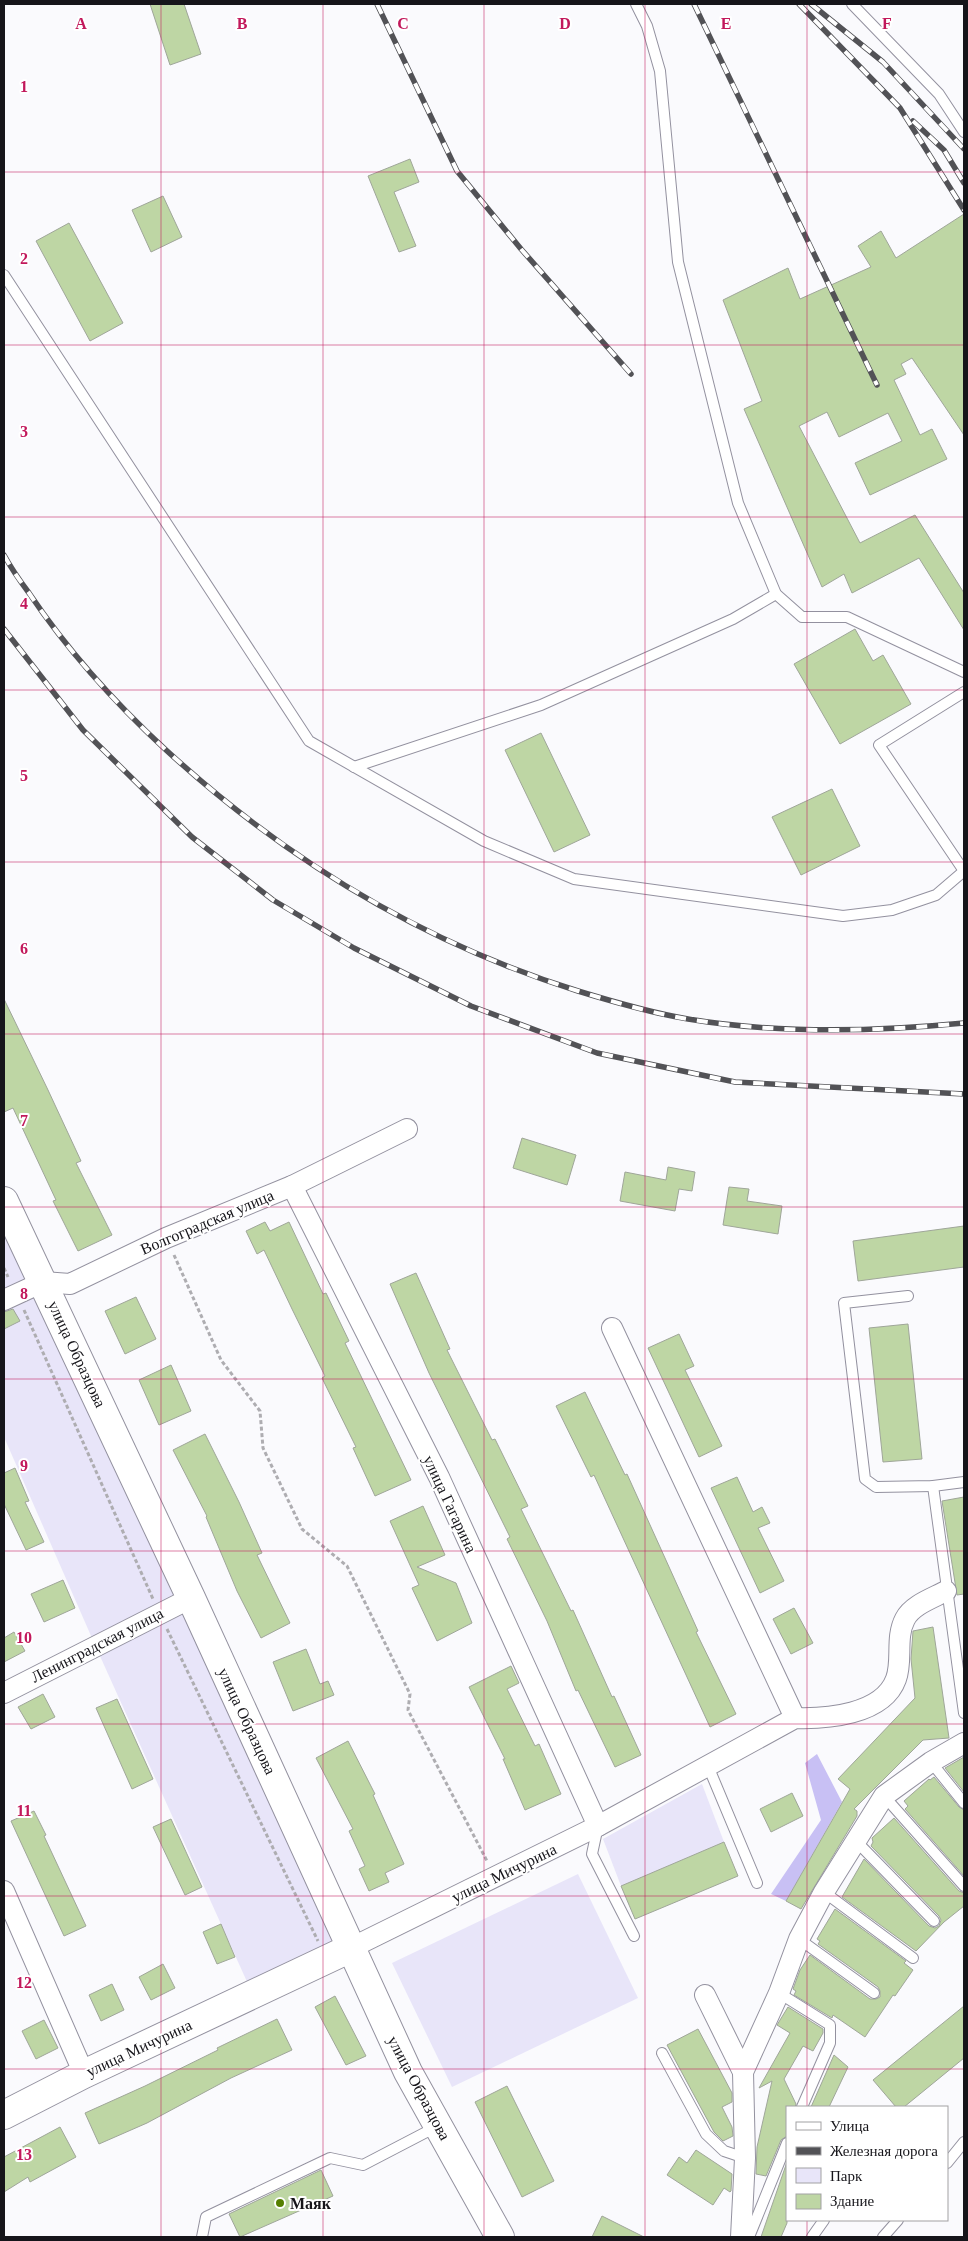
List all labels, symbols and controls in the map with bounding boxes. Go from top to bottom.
text: A [75,15,87,32]
text: B [237,15,248,32]
text: C [397,15,409,32]
text: D [559,15,571,32]
text: E [721,15,731,32]
text: F [882,15,892,32]
text: 1 [20,78,28,95]
text: 2 [20,250,28,267]
text: 3 [20,423,28,440]
text: 4 [20,595,28,612]
text: 5 [20,767,28,784]
text: 6 [20,940,28,957]
text: 7 [20,1112,28,1129]
street label: Волгоградская улица [138,1186,277,1259]
text: 8 [20,1285,28,1302]
street label: улица Образцова [44,1298,109,1410]
street label: улица Гагарина [419,1453,480,1556]
text: 9 [20,1457,28,1474]
street label: Ленинградская улица [28,1604,166,1687]
text: 10 [16,1629,32,1646]
street label: улица Образцова [214,1665,279,1777]
text: 11 [16,1802,32,1819]
street label: улица Мичурина [449,1840,560,1907]
text: 12 [16,1974,32,1991]
street label: улица Мичурина [83,2016,195,2081]
street label: улица Образцова [383,2033,454,2144]
legend [786,2106,948,2221]
text: Улица [830,2118,869,2134]
text: Железная дорога [830,2143,938,2159]
text: 13 [16,2146,32,2163]
text: Парк [830,2168,863,2184]
text: Здание [830,2193,874,2209]
place label: Маяк [290,2195,332,2212]
marker: Маяк [274,2197,286,2209]

